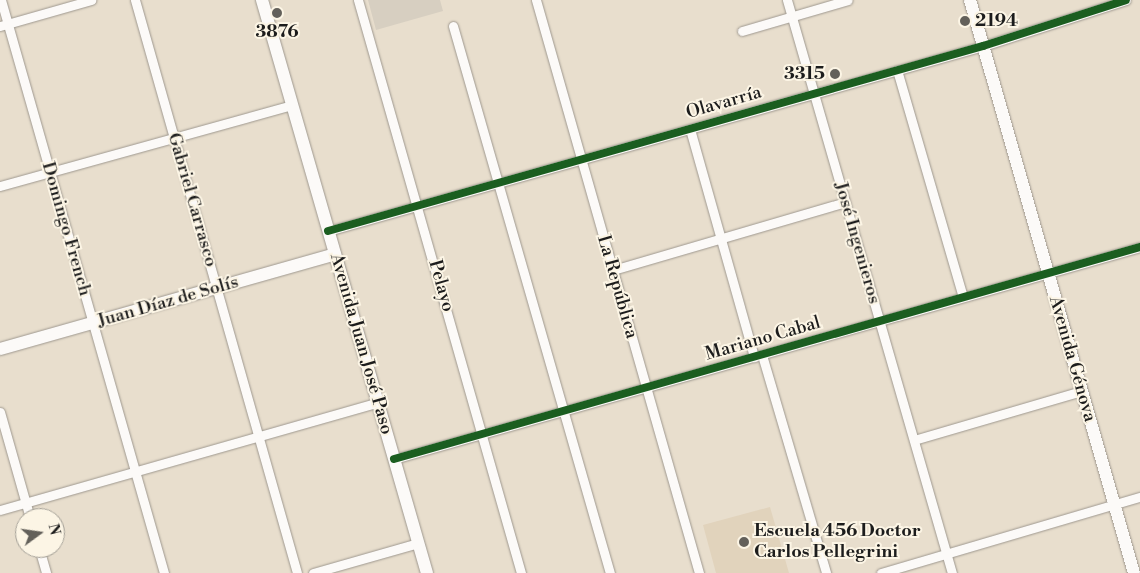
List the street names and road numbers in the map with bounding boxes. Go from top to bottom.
street label: Olavarría [684,82,764,124]
street label: Gabriel Carrasco [163,131,221,269]
street label: Domingo French [37,159,95,299]
street label: José Ingenieros [829,180,885,306]
street label: La República [592,233,642,341]
street label: Avenida Juan José Paso [325,251,397,437]
street label: Pelayo [423,258,459,314]
street label: Juan Díaz de Solís [95,272,241,332]
street label: Avenida Génova [1044,294,1100,424]
street label: Mariano Cabal [703,312,823,366]

